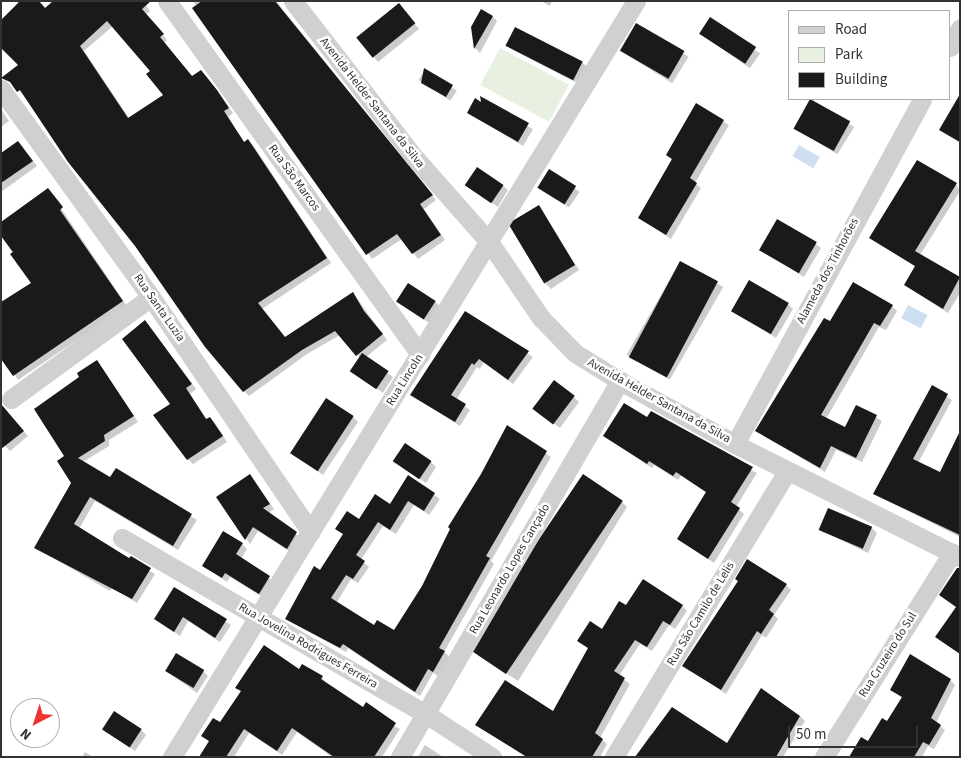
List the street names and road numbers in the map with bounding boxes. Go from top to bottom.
street label: Avenida Helder Santana da Silva [317,35,427,171]
street label: Rua São Marcos [265,142,323,214]
street label: Alameda dos Tinhorões [794,216,862,326]
street label: Rua Santa Luzia [130,271,188,345]
street label: Rua Lincoln [383,351,427,409]
street label: Avenida Helder Santana da Silva [585,356,733,446]
street label: Rua Leonardo Lopes Cançado [467,501,553,637]
street label: Rua São Camilo de Lelis [664,559,738,669]
street label: Rua Jovelina Rodrigues Ferreira [236,600,380,692]
street label: Rua Cruzeiro do Sul [856,610,920,700]

